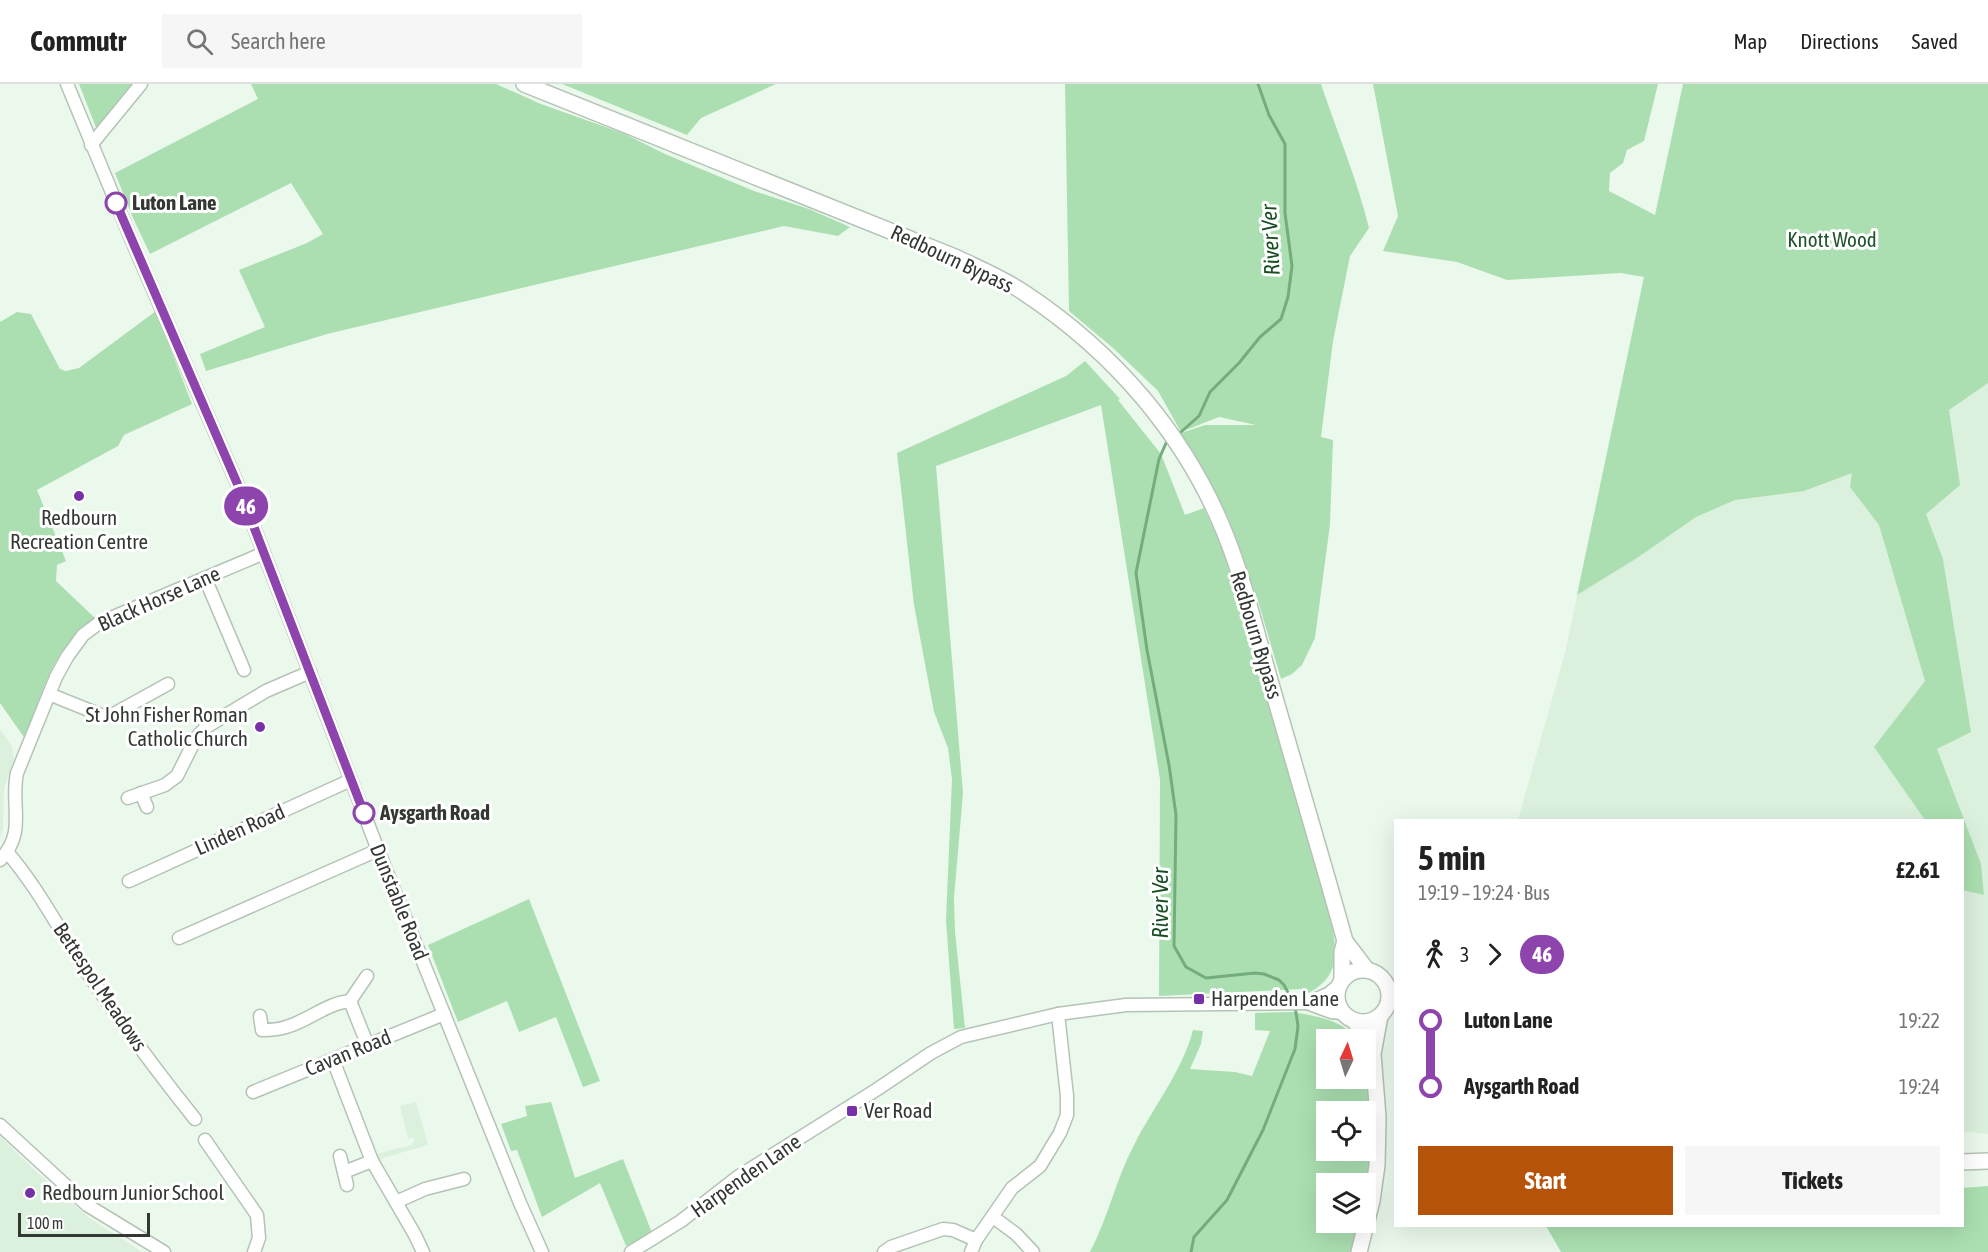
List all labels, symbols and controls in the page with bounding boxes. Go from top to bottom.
search box [162,14,582,68]
text: Commutr [30,25,126,57]
icon: search [183,25,216,58]
text: Search here [231,28,326,54]
text: Map [1733,29,1767,53]
text: Directions [1800,29,1879,53]
text: Saved [1912,29,1958,53]
place label: Luton Lane [132,190,217,214]
marker: Luton Lane [105,192,127,214]
water label: River Ver [1255,202,1285,276]
street label: Redbourn Bypass [887,219,1017,297]
park label: Knott Wood [1787,227,1877,251]
line badge: 46 [219,486,273,526]
marker: Redbourn Recreation Centre [72,489,86,503]
text: 46 [236,494,256,518]
place label: Redbourn Recreation Centre [10,505,148,553]
street label: Black Horse Lane [94,561,223,636]
street label: Redbourn Bypass [1226,568,1288,701]
place label: St John Fisher Roman Catholic Church [85,702,248,750]
marker: St John Fisher Roman Catholic Church [253,720,267,734]
street label: Linden Road [191,799,288,860]
place label: Aysgarth Road [379,800,490,824]
marker: Aysgarth Road [353,802,375,824]
text: 5 min [1418,839,1485,877]
street label: Dunstable Road [366,840,434,963]
text: £2.61 [1896,857,1940,883]
water label: River Ver [1147,866,1173,939]
text: 19:19 – 19:24 · Bus [1418,881,1550,904]
street label: Bettespol Meadows [49,918,153,1055]
icon: walk [1418,938,1451,971]
icon: forward [1478,938,1511,971]
text: 46 [1532,942,1552,966]
text: 3 [1460,943,1469,966]
place label: Harpenden Lane [1211,986,1339,1010]
marker: Harpenden Lane [1192,992,1206,1006]
text: Luton Lane [1464,1007,1553,1033]
text: 19:22 [1899,1009,1940,1032]
street label: Cavan Road [301,1024,394,1080]
north arrow [1316,1029,1376,1089]
map controls [1316,1029,1376,1233]
text: Aysgarth Road [1464,1073,1579,1099]
text: 19:24 [1899,1075,1940,1098]
place label: Ver Road [864,1098,932,1122]
button: locate [1316,1101,1376,1161]
marker: Ver Road [845,1104,859,1118]
street label: Harpenden Lane [686,1129,805,1222]
button: Start [1418,1146,1673,1215]
button: Tickets [1685,1146,1940,1215]
button: layers [1316,1173,1376,1233]
place label: Redbourn Junior School [42,1180,224,1204]
marker: Redbourn Junior School [23,1186,37,1200]
scale bar [18,1210,150,1238]
text: 100 m [27,1214,63,1232]

